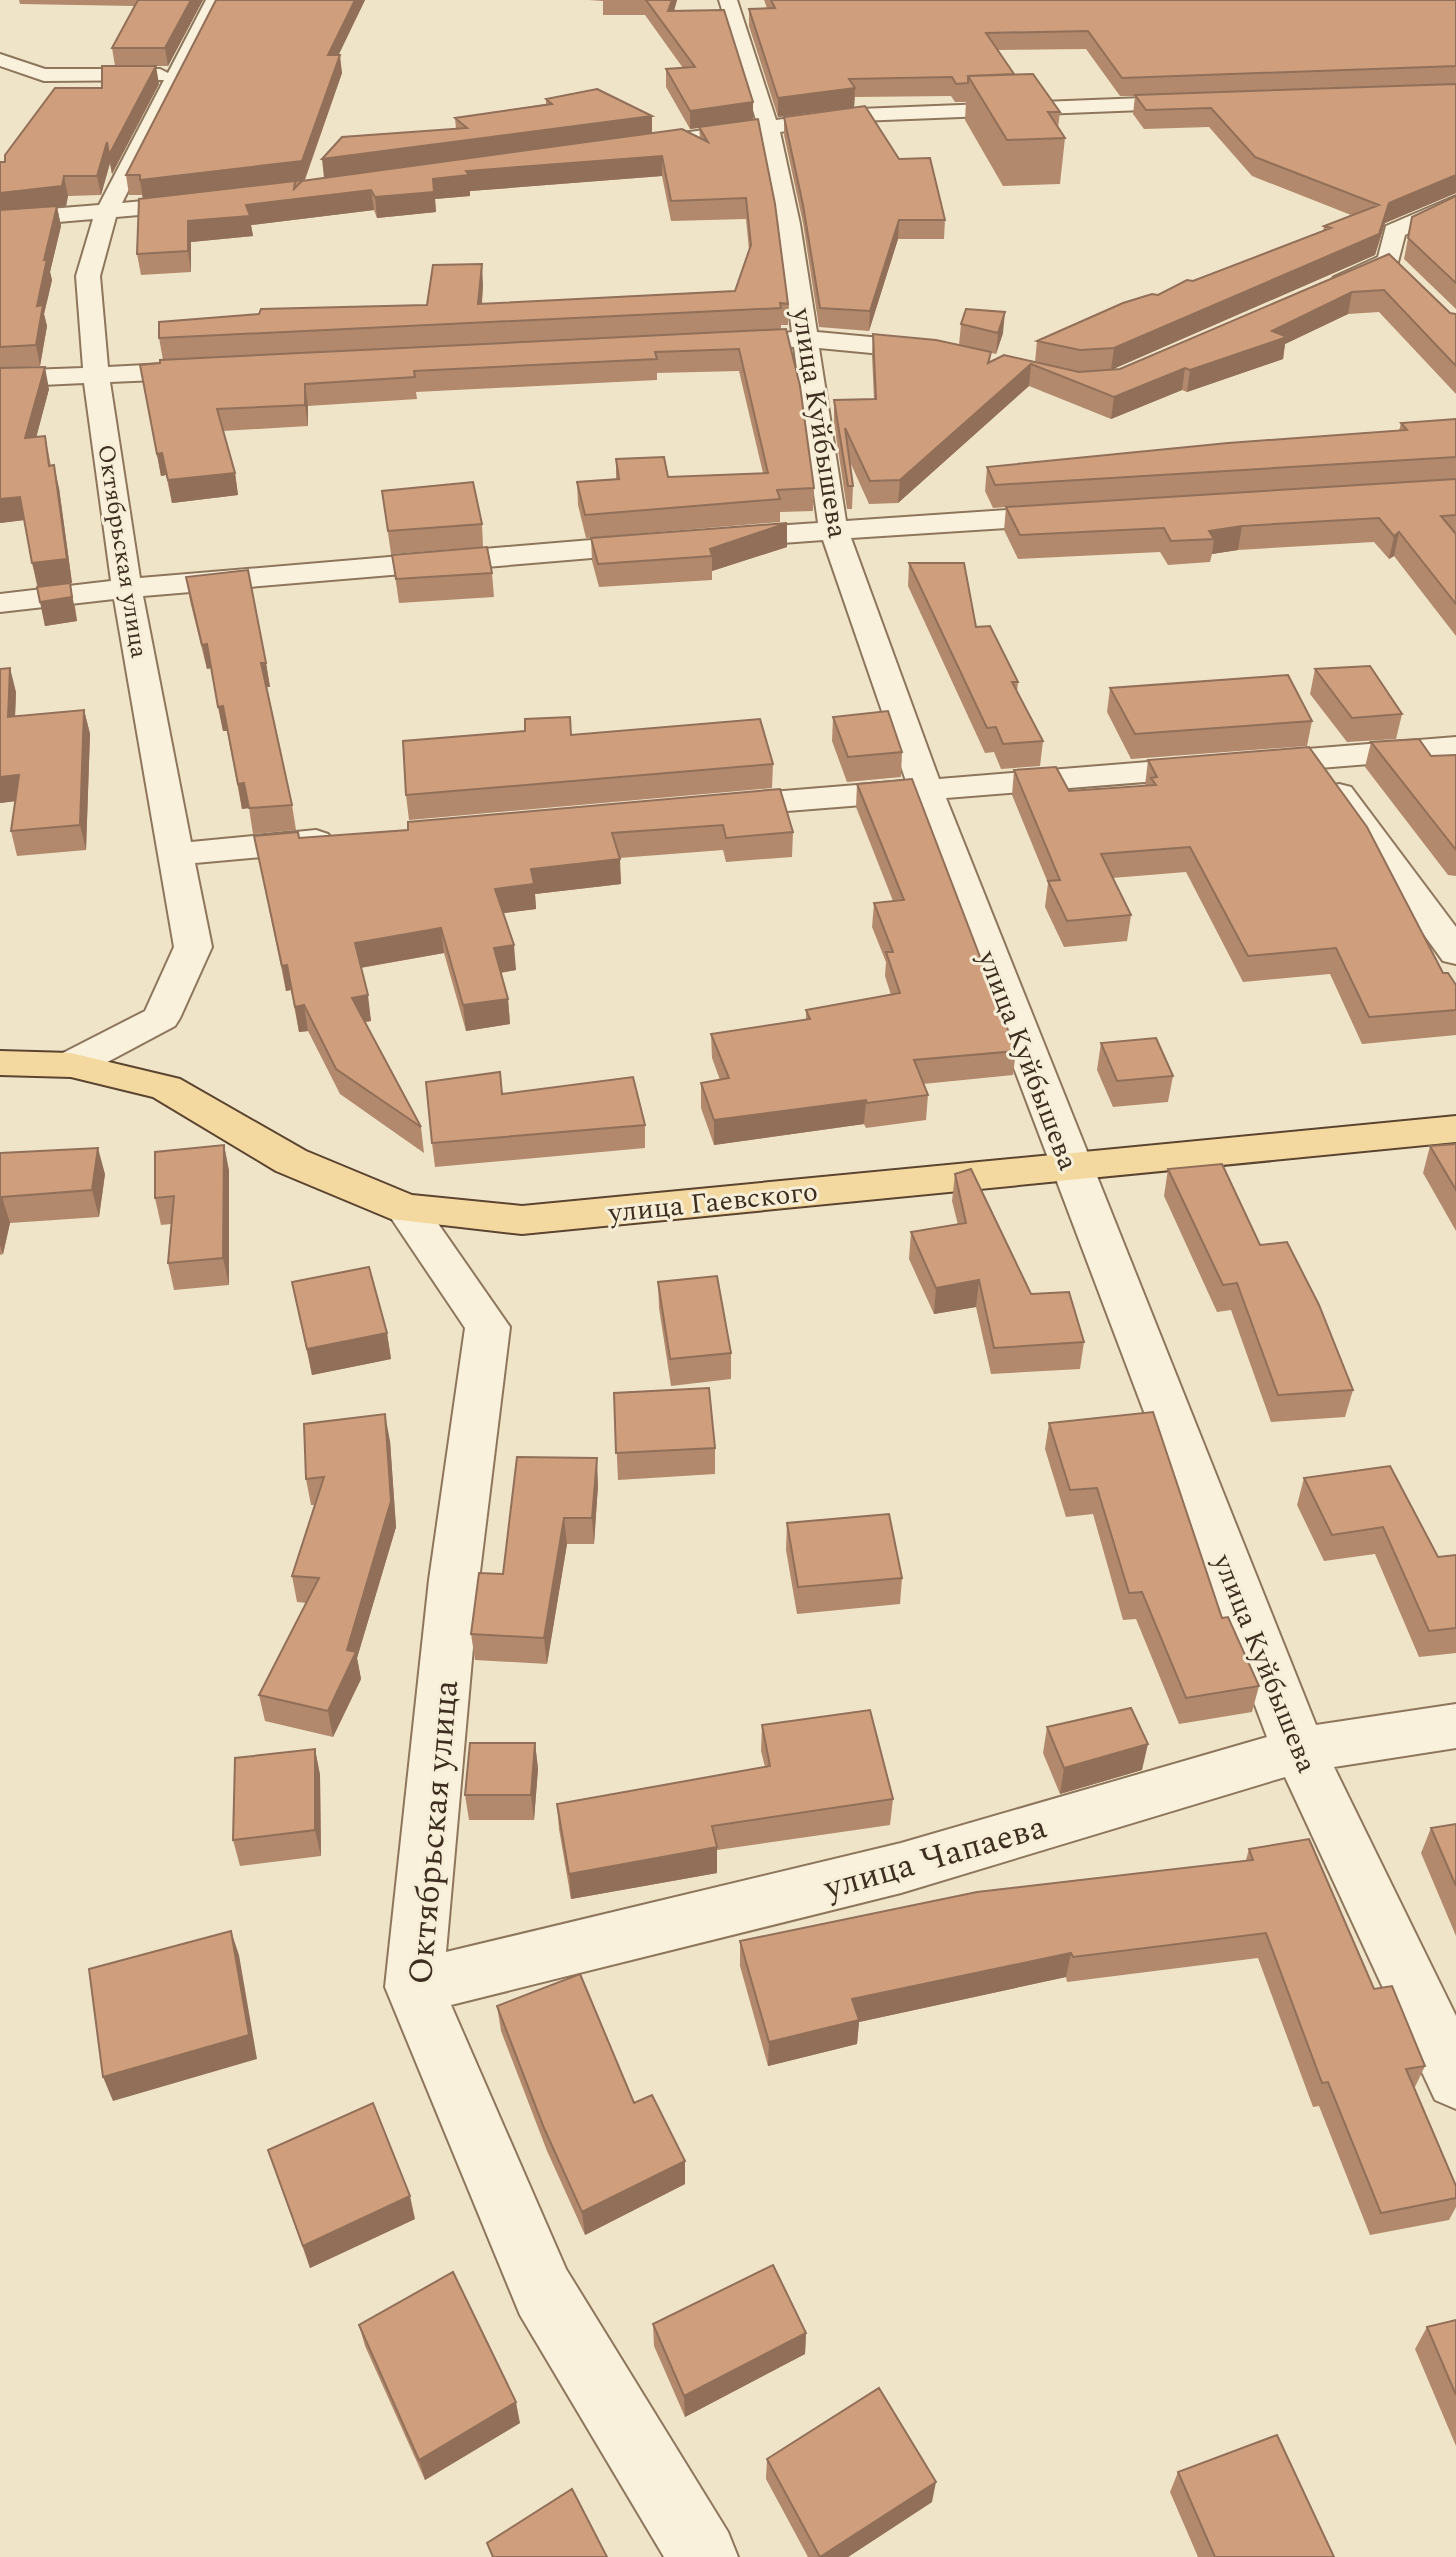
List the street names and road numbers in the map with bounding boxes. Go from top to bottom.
street label: улица Куйбышева [780,304,859,542]
street label: Октябрьская улица [87,442,157,661]
street label: улица Куйбышева [966,943,1089,1177]
street label: улица Гаевского [605,1170,820,1235]
street label: улица Куйбышева [1201,1547,1328,1780]
street label: Октябрьская улица [395,1677,473,1987]
street label: улица Чапаева [817,1801,1053,1915]

